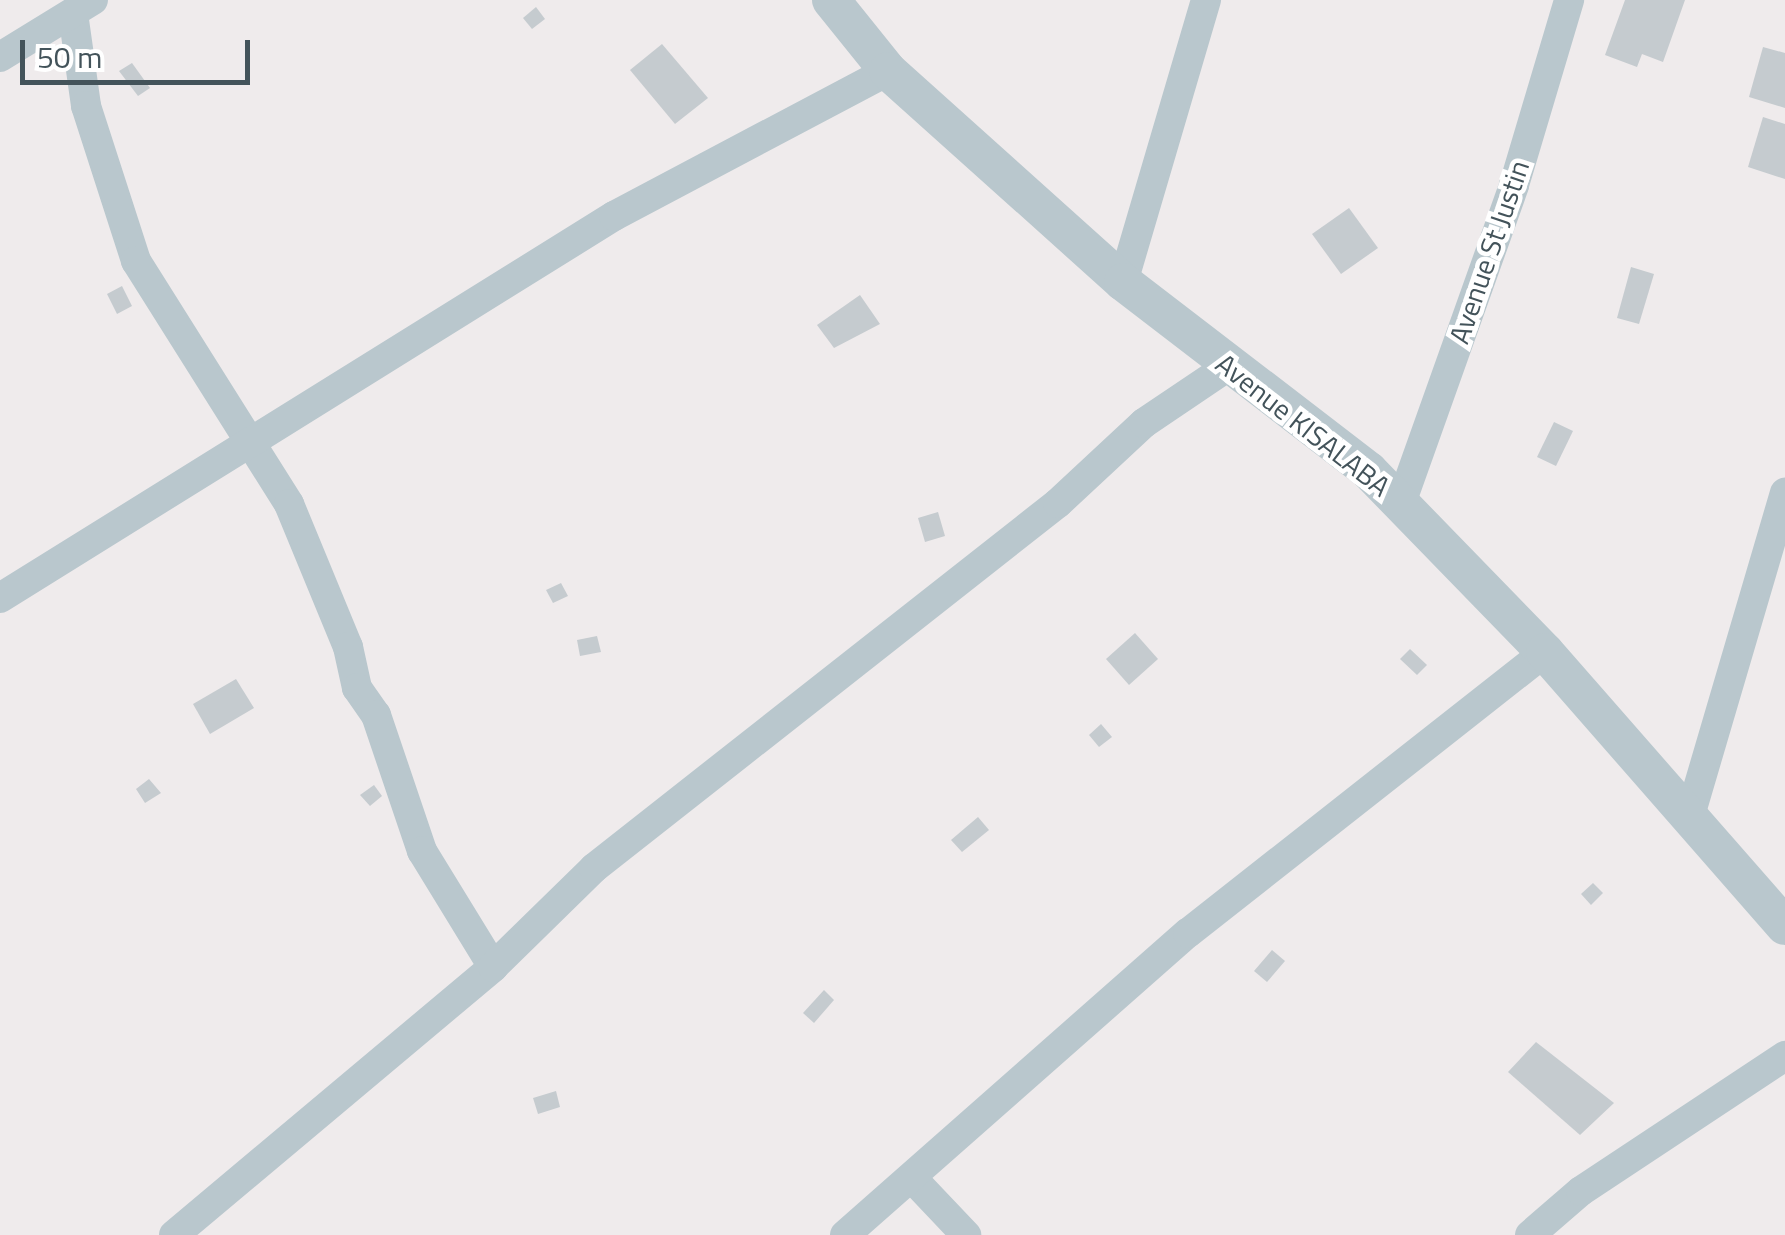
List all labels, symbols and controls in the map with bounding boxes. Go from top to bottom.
scale bar [25,20,255,82]
text: 50 m [37,34,102,80]
street label: Avenue St Justin [1442,156,1536,348]
street label: Avenue KISALABA [1209,347,1397,503]

